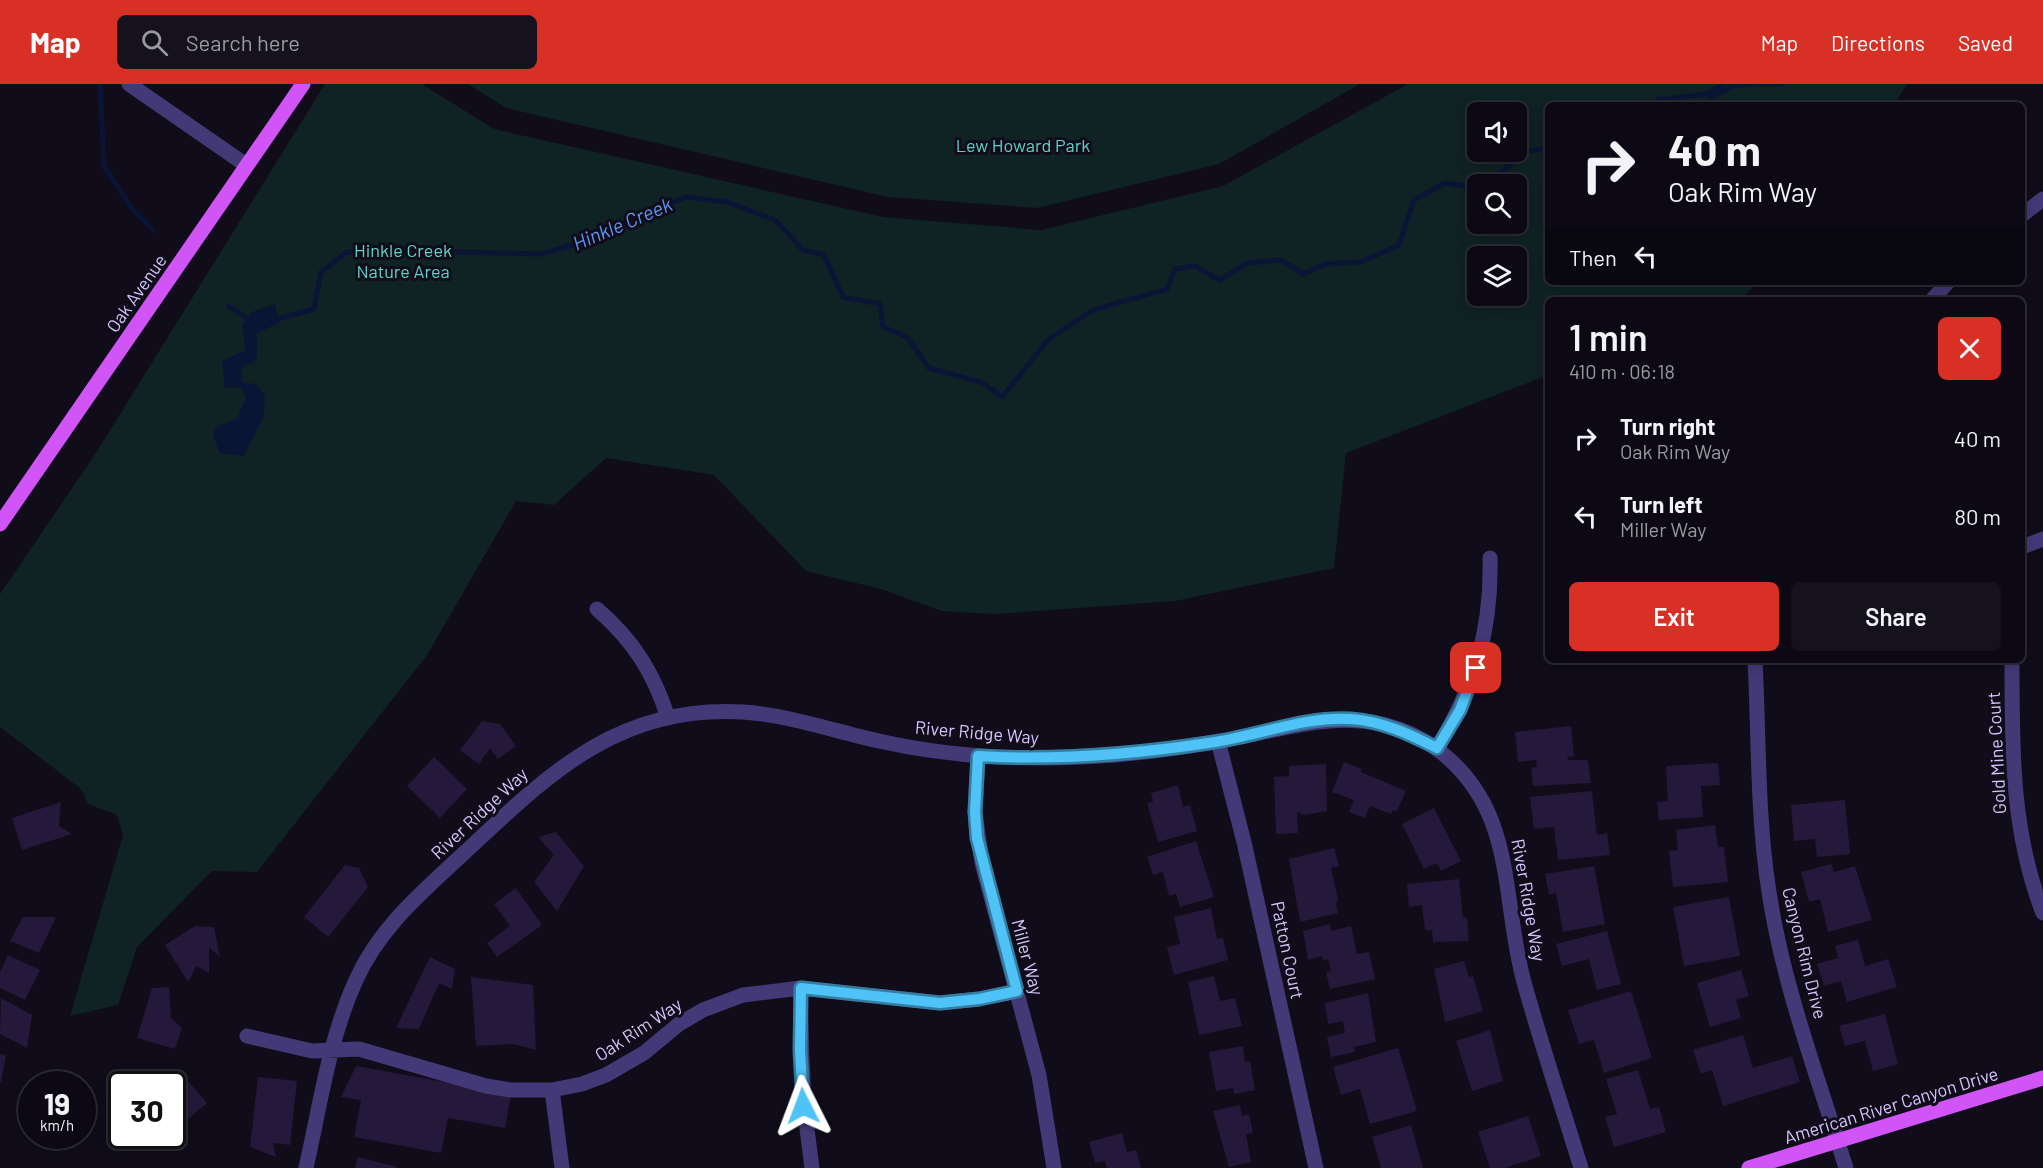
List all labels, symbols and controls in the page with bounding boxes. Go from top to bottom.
search box [117,15,537,69]
text: Map [30,25,81,59]
icon: search [138,26,171,59]
text: Search here [186,29,300,55]
text: Map [1761,30,1798,55]
text: Directions [1831,30,1925,55]
text: Saved [1958,30,2013,55]
map controls [1467,102,1527,306]
button: sound [1467,102,1527,162]
text: 40 m [1668,124,1761,174]
icon: right [1569,126,1647,204]
park label: Lew Howard Park [956,134,1090,156]
button: search [1467,174,1527,234]
text: Oak Rim Way [1668,175,1817,207]
water label: Hinkle Creek [569,191,676,255]
park label: Hinkle Creek Nature Area [354,239,452,282]
icon: left [1629,240,1662,273]
text: Then [1569,244,1617,270]
button: layers [1467,246,1527,306]
street label: Oak Avenue [101,250,171,336]
text: 1 min [1569,315,1648,358]
button: close [1938,317,2001,380]
text: 410 m · 06:18 [1569,359,1675,383]
text: Turn right [1620,413,1715,439]
icon: right [1569,422,1602,455]
text: 40 m [1954,425,2001,451]
text: Oak Rim Way [1620,439,1730,463]
text: Turn left [1620,491,1703,517]
icon: left [1569,500,1602,533]
text: 80 m [1955,503,2001,529]
text: Miller Way [1620,517,1706,541]
button: Exit [1569,582,1779,651]
button: Share [1791,582,2001,651]
pin [1450,642,1501,693]
icon: arrive [1459,651,1492,684]
street label: Gold Mine Court [1982,691,2010,815]
street label: River Ridge Way [914,716,1040,748]
street label: River Ridge Way [426,763,532,863]
street label: River Ridge Way [1507,837,1551,963]
street label: Canyon Rim Drive [1778,885,1832,1021]
street label: Patton Court [1267,899,1309,1001]
street label: Miller Way [1007,917,1049,997]
street label: Oak Rim Way [590,993,686,1065]
street label: American River Canyon Drive [1781,1062,2001,1148]
speed limit sign: 30 [108,1071,186,1149]
position arrow [771,1074,835,1138]
text: 19 [44,1085,70,1121]
text: km/h [40,1116,74,1134]

